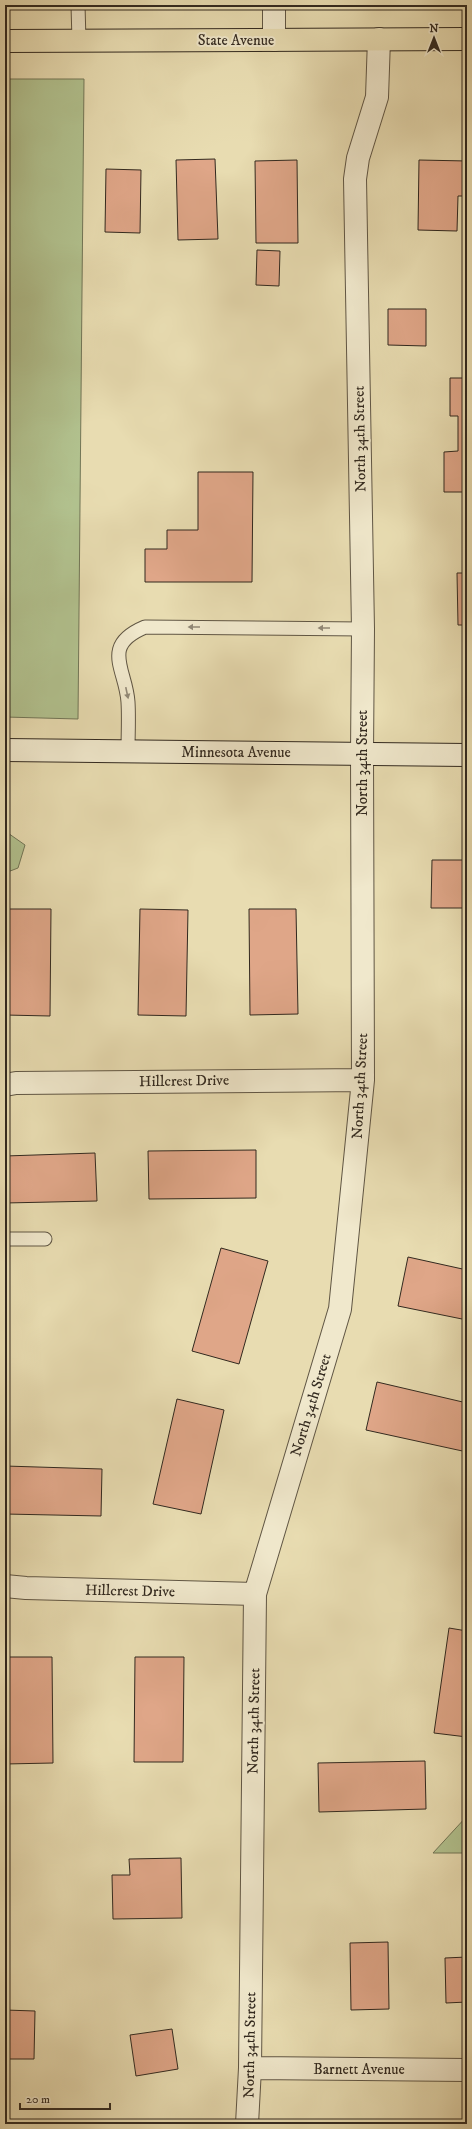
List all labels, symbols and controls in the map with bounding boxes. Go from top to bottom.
north arrow [414,18,454,58]
text: N [429,22,439,36]
street label: State Avenue [198,31,274,50]
street label: North 34th Street [350,385,370,492]
one-way arrow [188,624,200,631]
one-way arrow [317,625,330,631]
one-way arrow [124,687,130,699]
street label: North 34th Street [353,710,372,816]
street label: Minnesota Avenue [181,743,291,762]
street label: North 34th Street [348,1032,372,1140]
street label: Hillcrest Drive [139,1071,229,1091]
street label: North 34th Street [286,1351,336,1459]
street label: Hillcrest Drive [85,1581,175,1601]
street label: North 34th Street [244,1667,264,1774]
street label: North 34th Street [240,1991,260,2098]
street label: Barnett Avenue [313,2060,405,2079]
scale bar [20,2085,110,2111]
text: 20 m [26,2092,50,2107]

